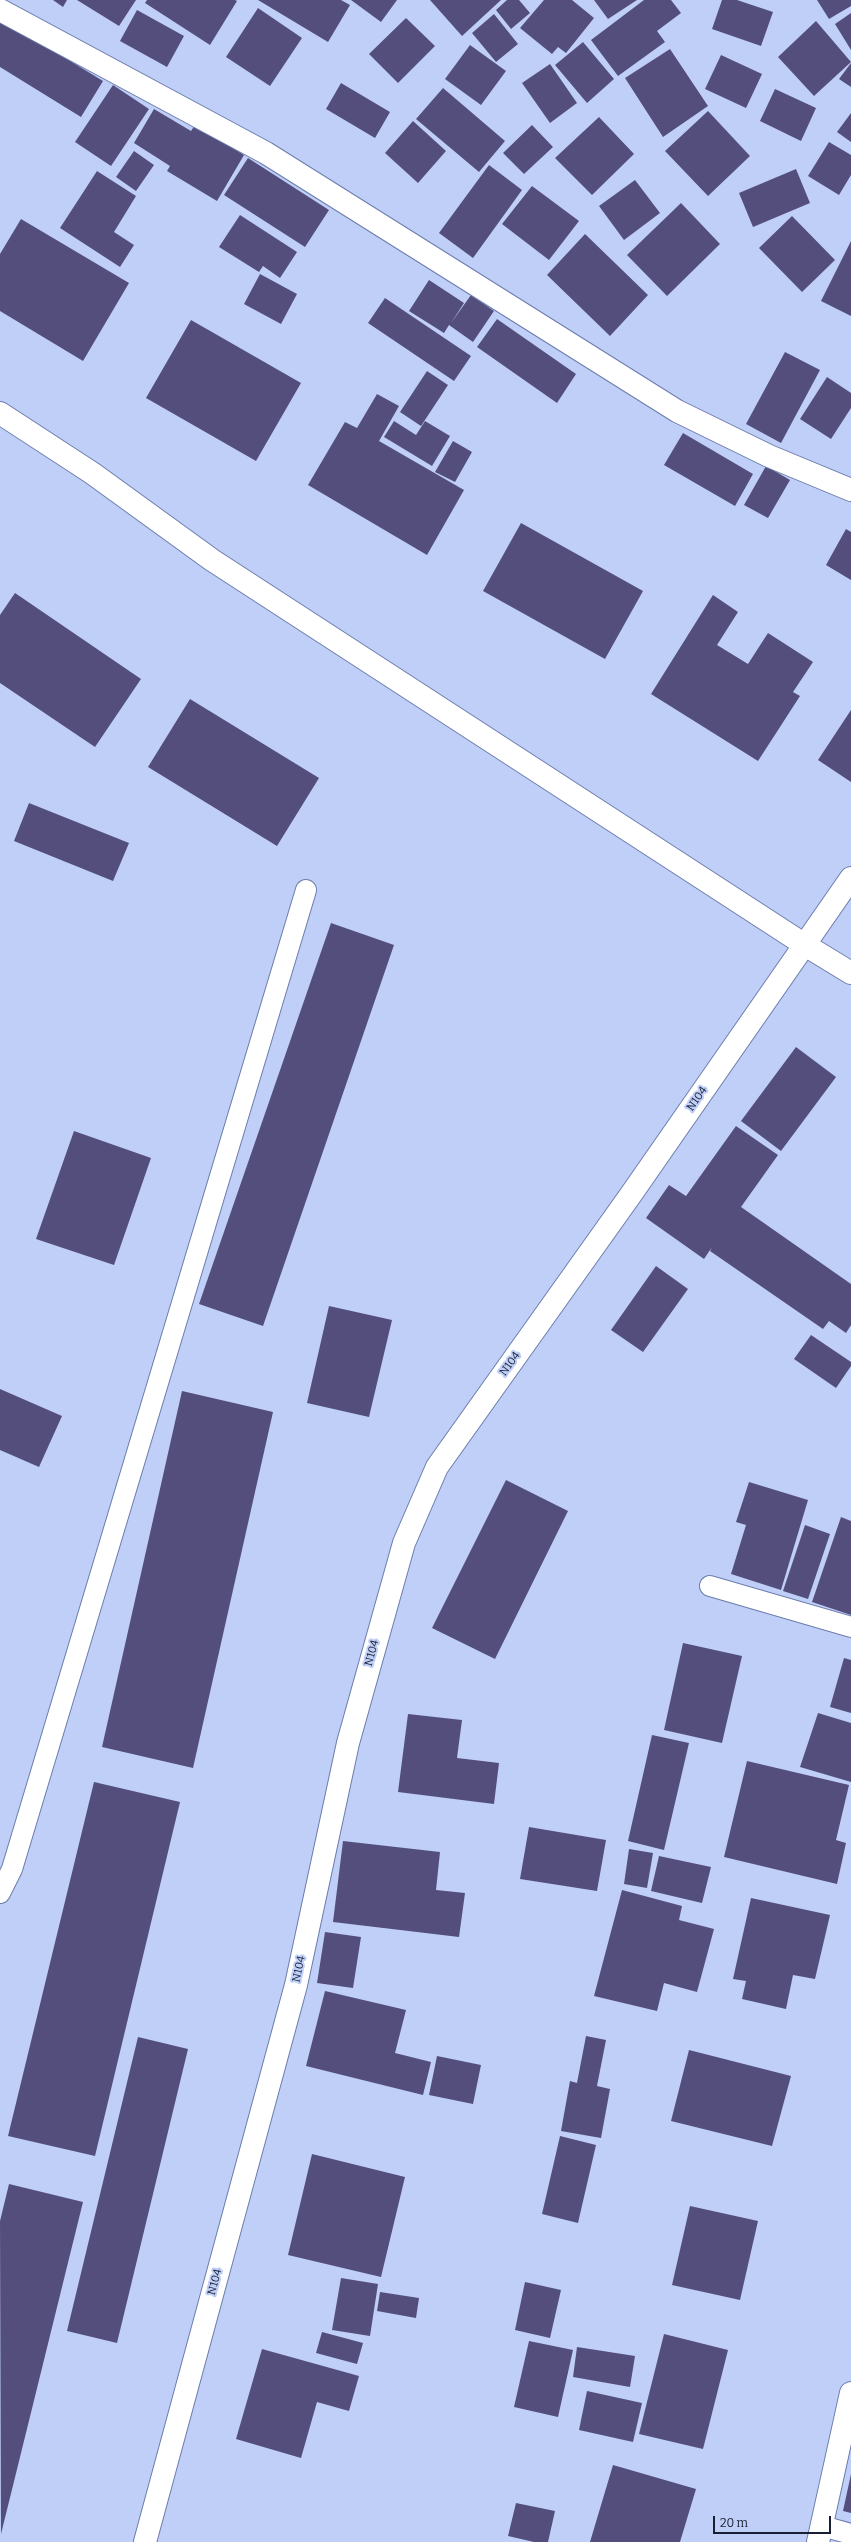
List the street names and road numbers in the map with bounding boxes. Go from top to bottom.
street label: N104 [684,1084,710,1114]
street label: N104 [497,1349,523,1379]
street label: N104 [362,1638,382,1668]
street label: N104 [290,1955,308,1983]
street label: N104 [205,2267,225,2297]

